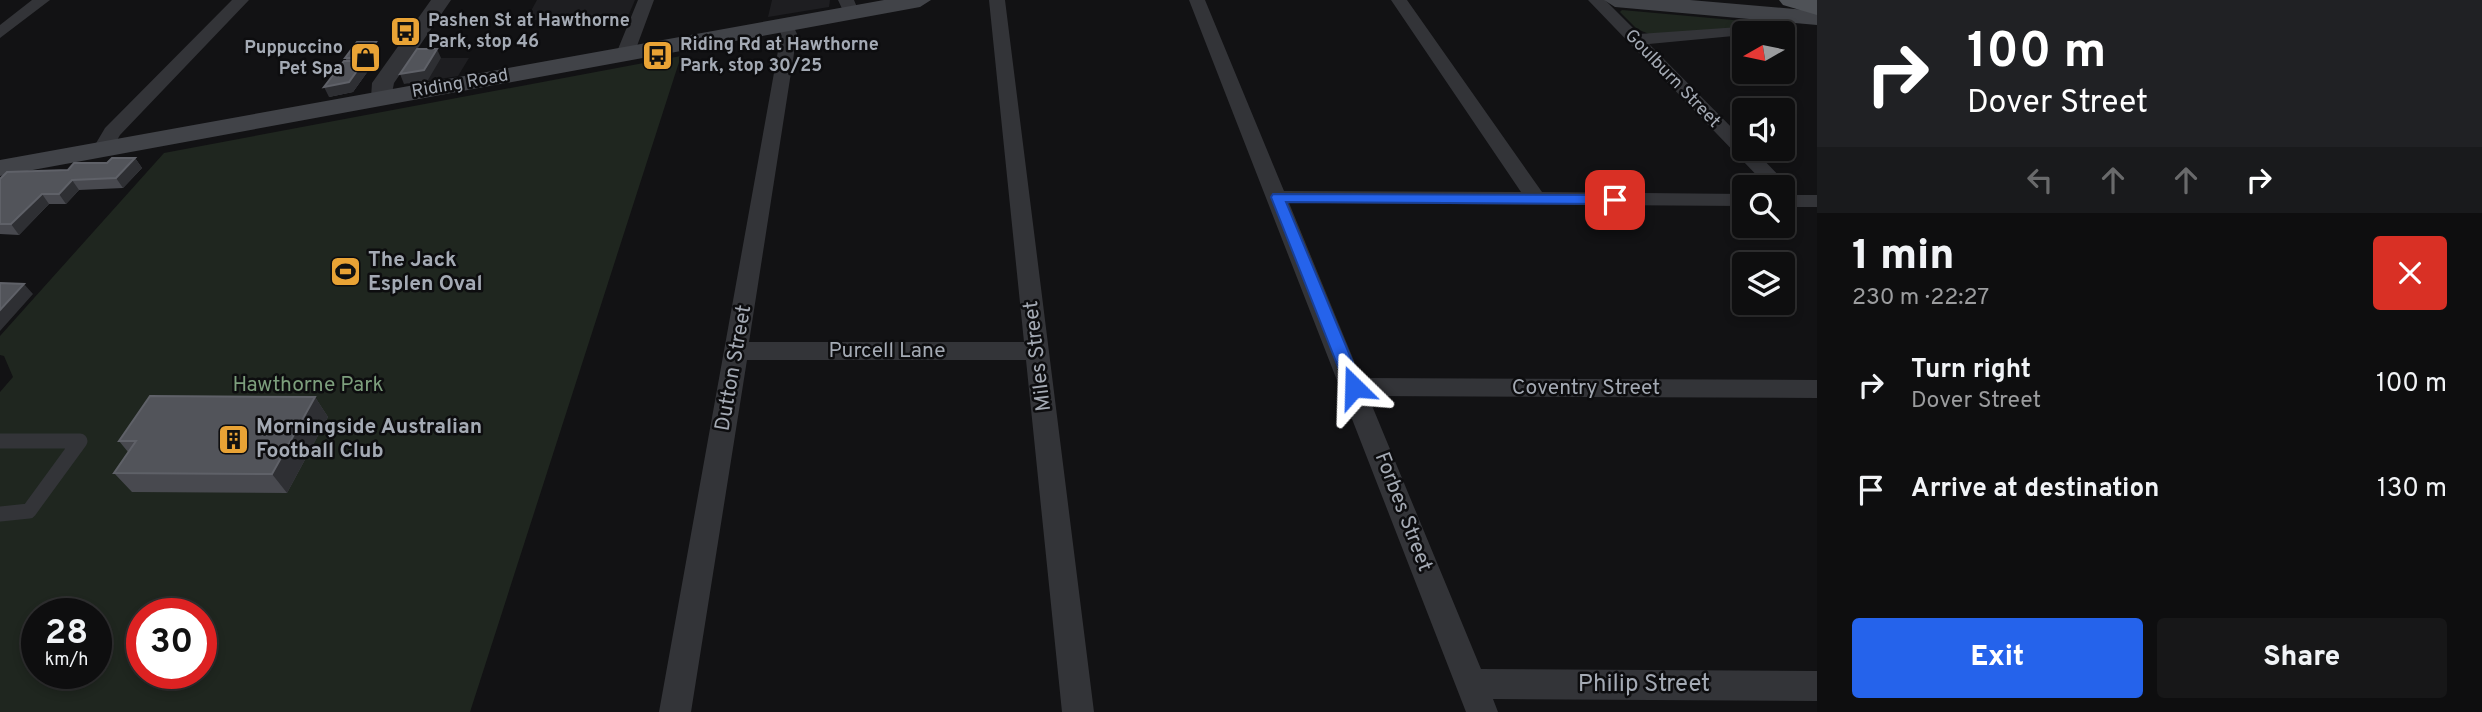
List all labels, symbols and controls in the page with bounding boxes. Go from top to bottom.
place label: Pashen St at Hawthorne Park, stop 46 [428,10,630,54]
bus stop icon: Pashen St at Hawthorne Park, stop 46 [388,14,422,48]
north arrow [1732,21,1796,84]
map controls [1732,21,1795,315]
text: 100 m [1967,23,2106,85]
street label: Goulburn Street [1619,25,1725,133]
icon: right [1852,28,1943,119]
place label: Riding Rd at Hawthorne Park, stop 30/25 [680,34,879,78]
place label: Puppuccino Pet Spa [244,37,343,81]
bus stop icon: Riding Rd at Hawthorne Park, stop 30/25 [640,38,674,72]
shop icon: Puppuccino Pet Spa [349,41,383,75]
street label: Riding Road [410,64,510,104]
text: Dover Street [1967,84,2148,124]
button: sound [1732,98,1795,161]
icon: left [2021,161,2059,199]
icon: ahead [2094,161,2132,199]
icon: ahead [2167,161,2205,199]
icon: right [2240,161,2278,199]
pin [1585,170,1645,230]
button: search [1732,175,1795,238]
icon: arrive [1596,181,1634,219]
text: 1 min [1852,231,1955,284]
button: close [2373,236,2447,310]
place label: The Jack Esplen Oval [368,247,483,298]
button: layers [1732,252,1795,315]
sports icon: The Jack Esplen Oval [328,255,362,289]
text: 230 m · 22:27 [1852,284,1989,313]
street label: Miles Street [1018,299,1058,413]
street label: Dutton Street [710,303,758,433]
street label: Purcell Lane [829,338,945,365]
position arrow [1317,350,1391,424]
text: Turn right [1911,354,2031,387]
icon: right [1852,366,1890,404]
text: 100 m [2376,368,2447,401]
park label: Hawthorne Park [232,372,384,399]
street label: Coventry Street [1512,375,1660,402]
text: Dover Street [1911,387,2041,416]
place label: Morningside Australian Football Club [256,414,482,465]
building icon: Morningside Australian Football Club [216,422,250,456]
street label: Forbes Street [1368,449,1438,575]
icon: arrive [1852,471,1890,509]
text: Arrive at destination [1911,473,2159,506]
text: 130 m [2377,473,2447,506]
speed limit sign: 30 [126,598,217,689]
text: 28 [45,612,88,656]
button: Exit [1852,618,2143,698]
button: Share [2157,618,2447,698]
text: km/h [45,649,88,672]
street label: Philip Street [1578,670,1710,700]

